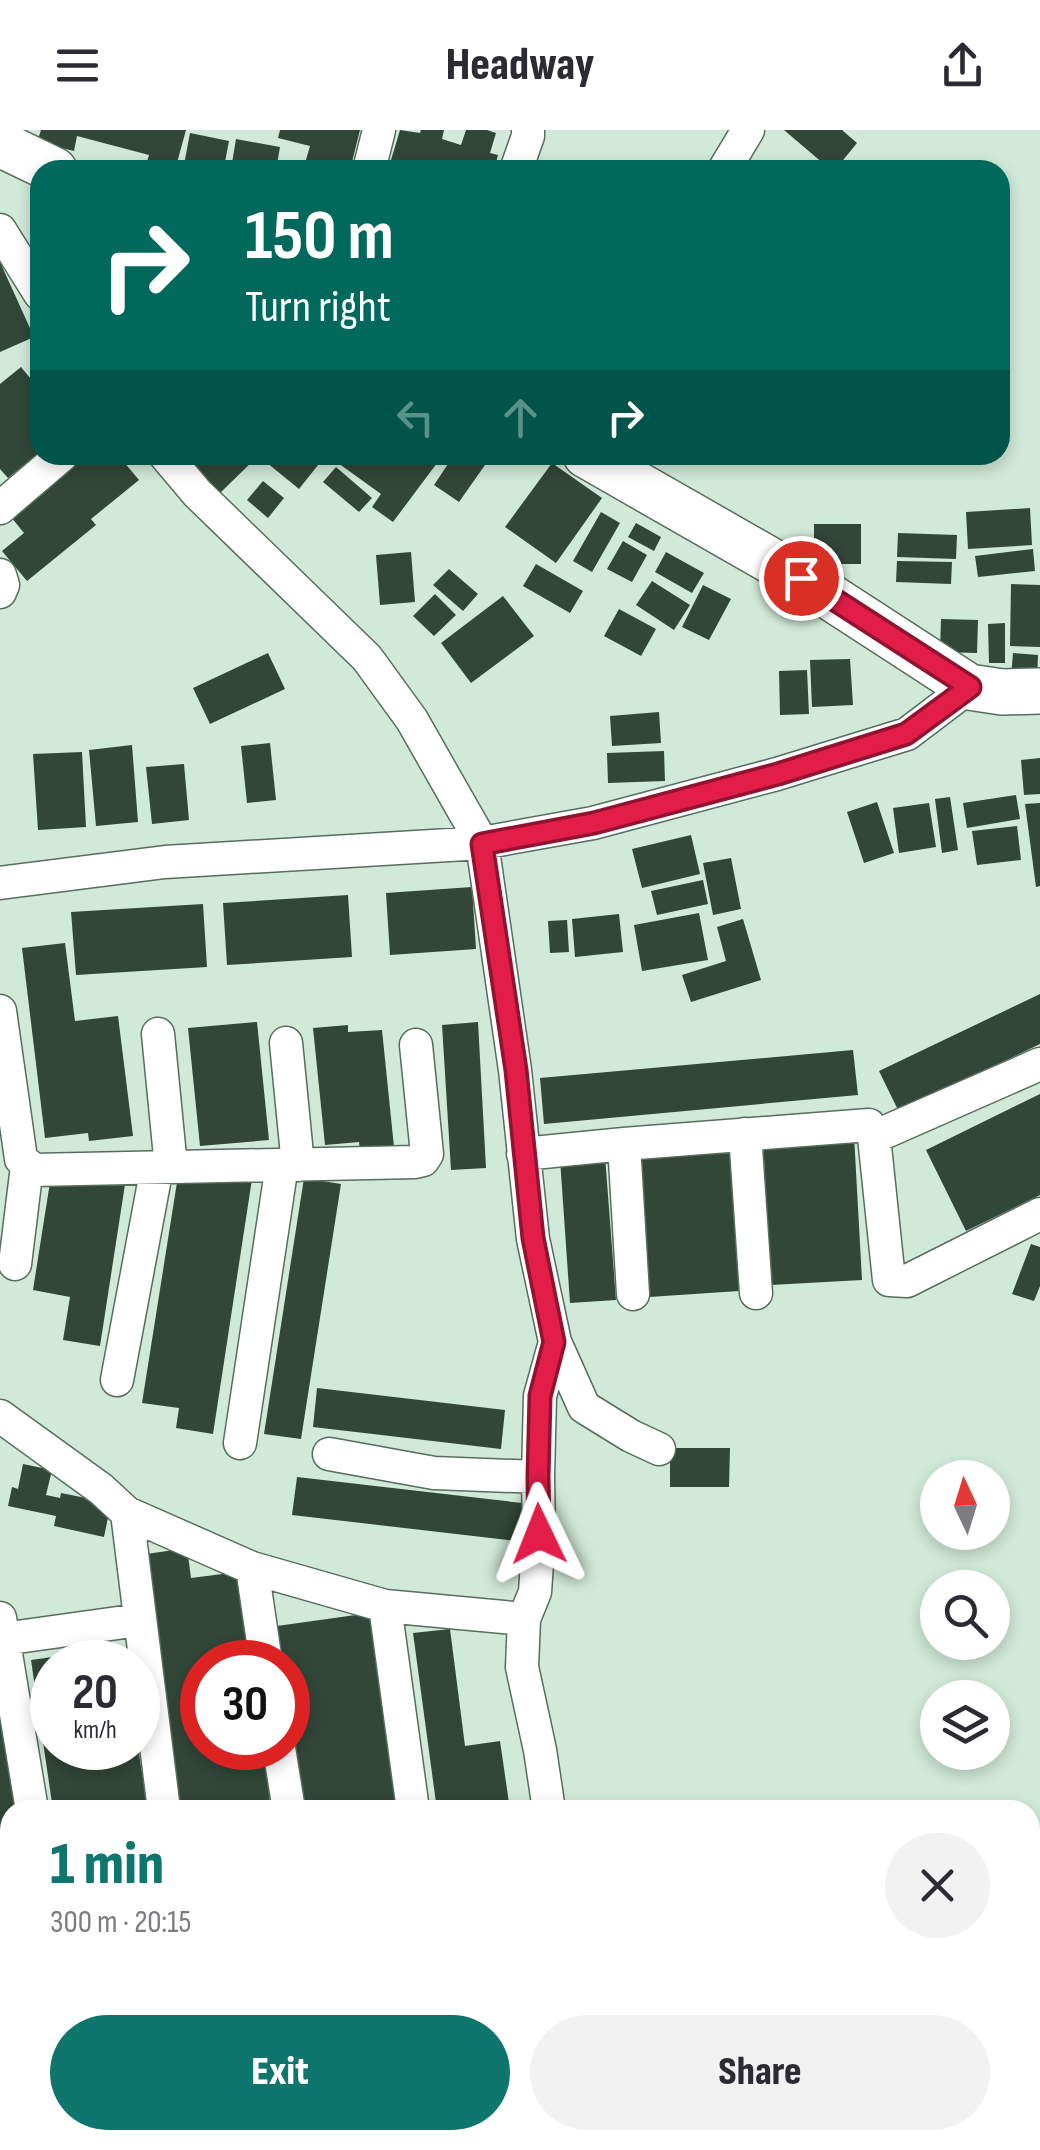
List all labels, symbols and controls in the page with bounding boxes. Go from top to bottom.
icon: menu [50,38,105,93]
text: Headway [446,38,594,93]
icon: share [935,38,990,93]
text: 150 m [245,195,394,279]
icon: right [80,200,210,330]
text: Turn right [245,280,391,335]
icon: left [388,390,443,445]
icon: ahead [493,390,548,445]
icon: right [598,390,653,445]
pin [759,536,844,621]
icon: arrive [774,551,829,606]
north arrow [920,1460,1010,1550]
map controls [920,1460,1010,1770]
position arrow [487,1482,591,1586]
button: search [920,1570,1010,1660]
speed limit sign: 30 [180,1640,310,1770]
text: 20 [72,1663,118,1723]
button: layers [920,1680,1010,1770]
text: km/h [73,1715,117,1746]
text: 1 min [50,1829,164,1901]
button: close [885,1833,990,1938]
text: 300 m · 20:15 [50,1903,191,1942]
button: Exit [50,2015,510,2130]
button: Share [530,2015,990,2130]

